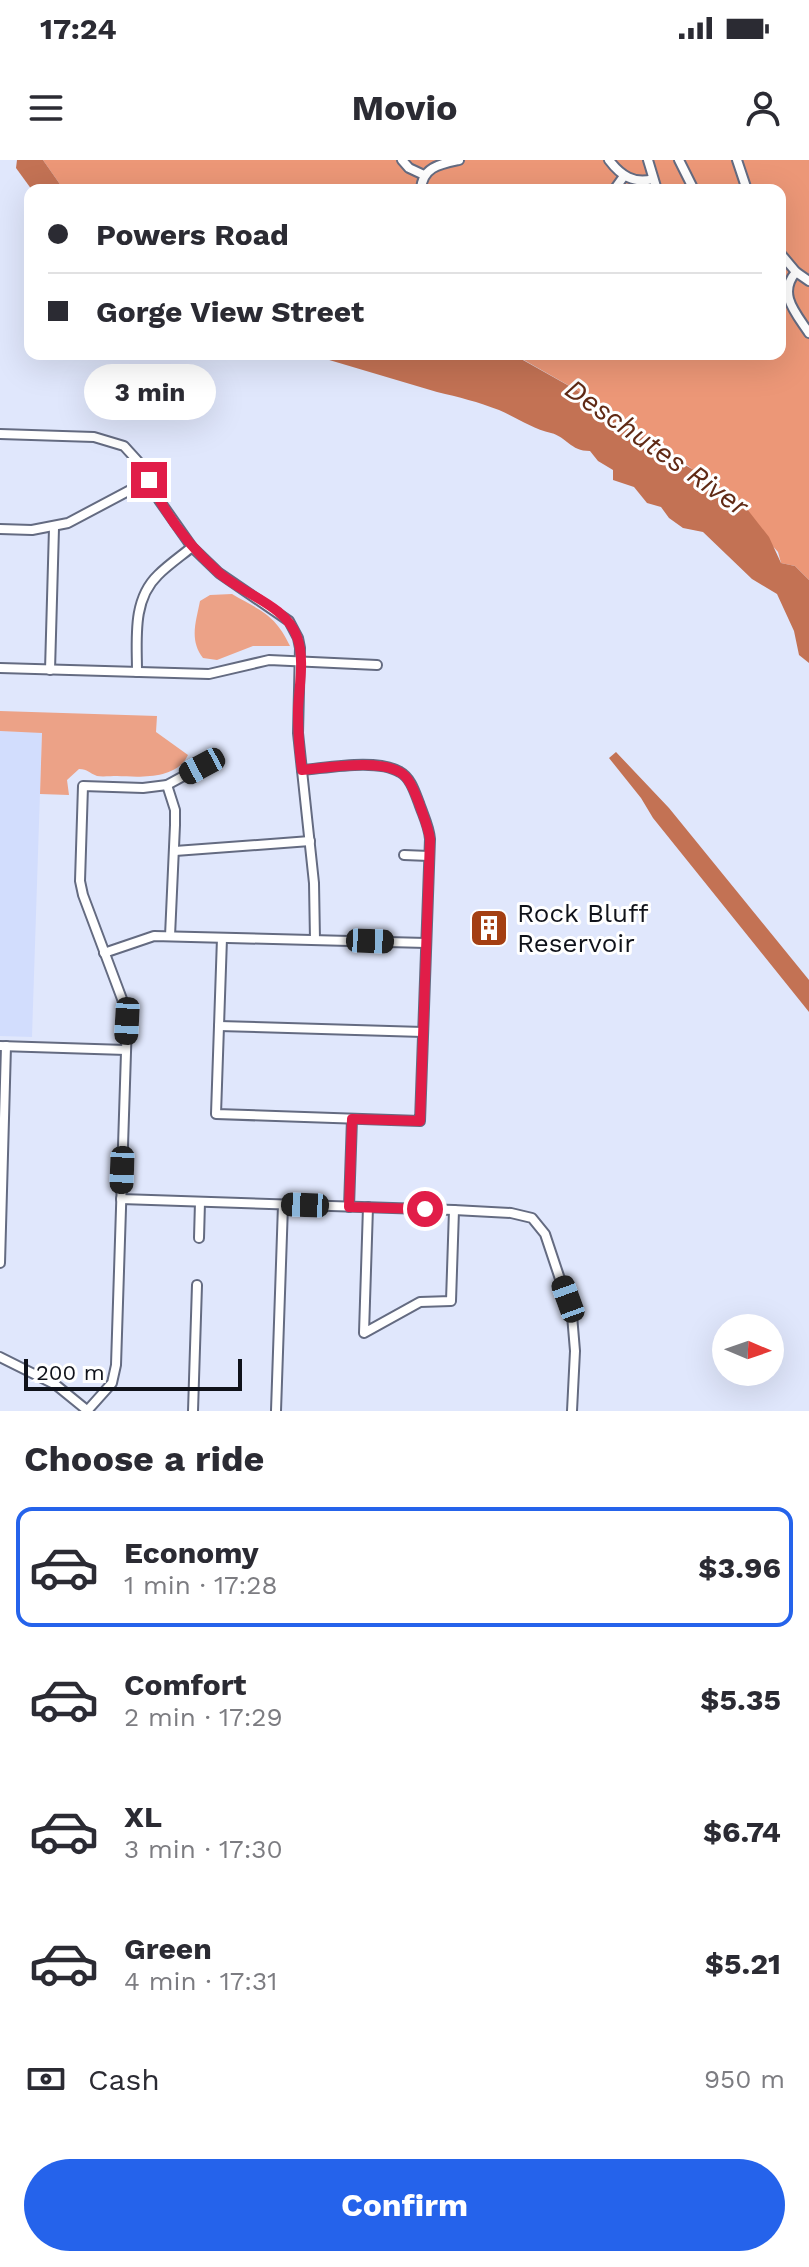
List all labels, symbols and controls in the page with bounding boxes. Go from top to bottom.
text: 17:24 [40,11,117,46]
icon: menu [24,86,68,130]
icon: person [741,86,785,130]
text: Movio [351,87,458,129]
text: Powers Road [96,217,289,252]
text: Gorge View Street [96,294,364,329]
callout: 3 min [83,364,215,420]
water label: Deschutes River [559,372,755,523]
text: 3 min [114,377,186,407]
route end [131,462,167,498]
car [175,744,229,788]
place label: Rock Bluff Reservoir [517,898,649,958]
building icon: Rock Bluff Reservoir [468,907,510,949]
car [346,928,394,954]
car [114,996,140,1046]
car [109,1146,135,1194]
route start [407,1191,443,1227]
car [281,1192,329,1218]
car [549,1272,587,1326]
north arrow [712,1314,784,1386]
map controls [712,1314,784,1386]
scale bar [24,1355,242,1391]
text: 200 m [36,1360,105,1385]
text: Choose a ride [24,1438,264,1480]
icon: car [28,1531,100,1603]
text: Economy [124,1535,259,1570]
text: $3.96 [698,1550,781,1585]
text: 1 min · 17:28 [124,1570,277,1600]
icon: car [28,1663,100,1735]
text: Comfort [124,1667,246,1702]
text: $5.35 [700,1682,781,1717]
text: 2 min · 17:29 [124,1702,283,1732]
icon: car [28,1795,100,1867]
text: XL [124,1799,162,1834]
text: $6.74 [703,1814,781,1849]
text: 3 min · 17:30 [124,1834,283,1864]
icon: car [28,1927,100,1999]
text: Green [124,1931,212,1966]
text: $5.21 [705,1946,781,1981]
text: 4 min · 17:31 [124,1966,277,1996]
icon: cash [24,2057,68,2101]
text: Cash [88,2062,160,2097]
text: 950 m [704,2064,785,2094]
button: Confirm [24,2159,785,2251]

